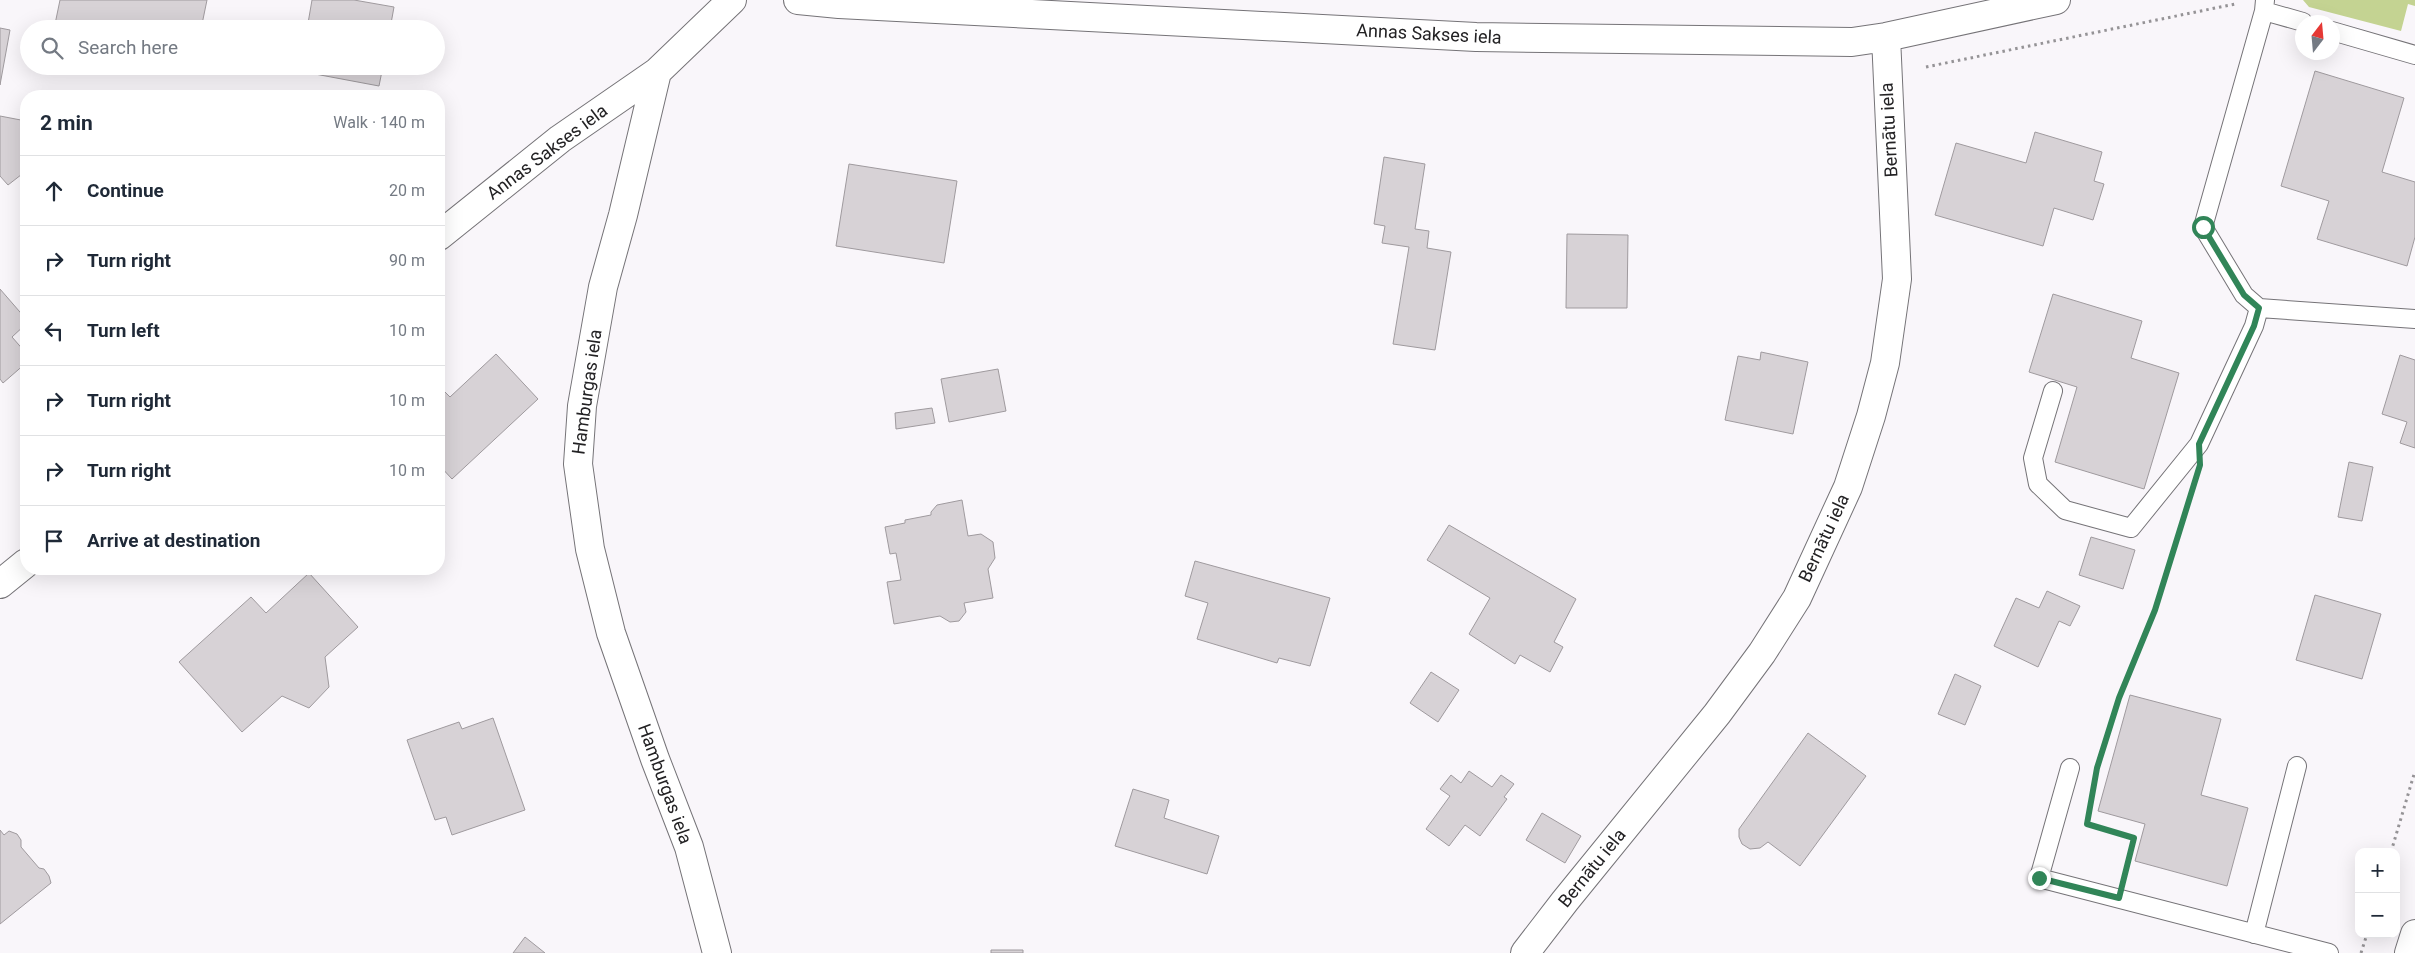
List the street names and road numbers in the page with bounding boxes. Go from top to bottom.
street label: Annas Sakses iela [1356,19,1502,48]
street label: Bernātu iela [1876,82,1901,178]
street label: Annas Sakses iela [482,99,611,204]
street label: Hamburgas iela [567,328,606,456]
street label: Bernātu iela [1794,490,1853,585]
street label: Hamburgas iela [634,721,697,847]
street label: Bernātu iela [1554,824,1630,911]

